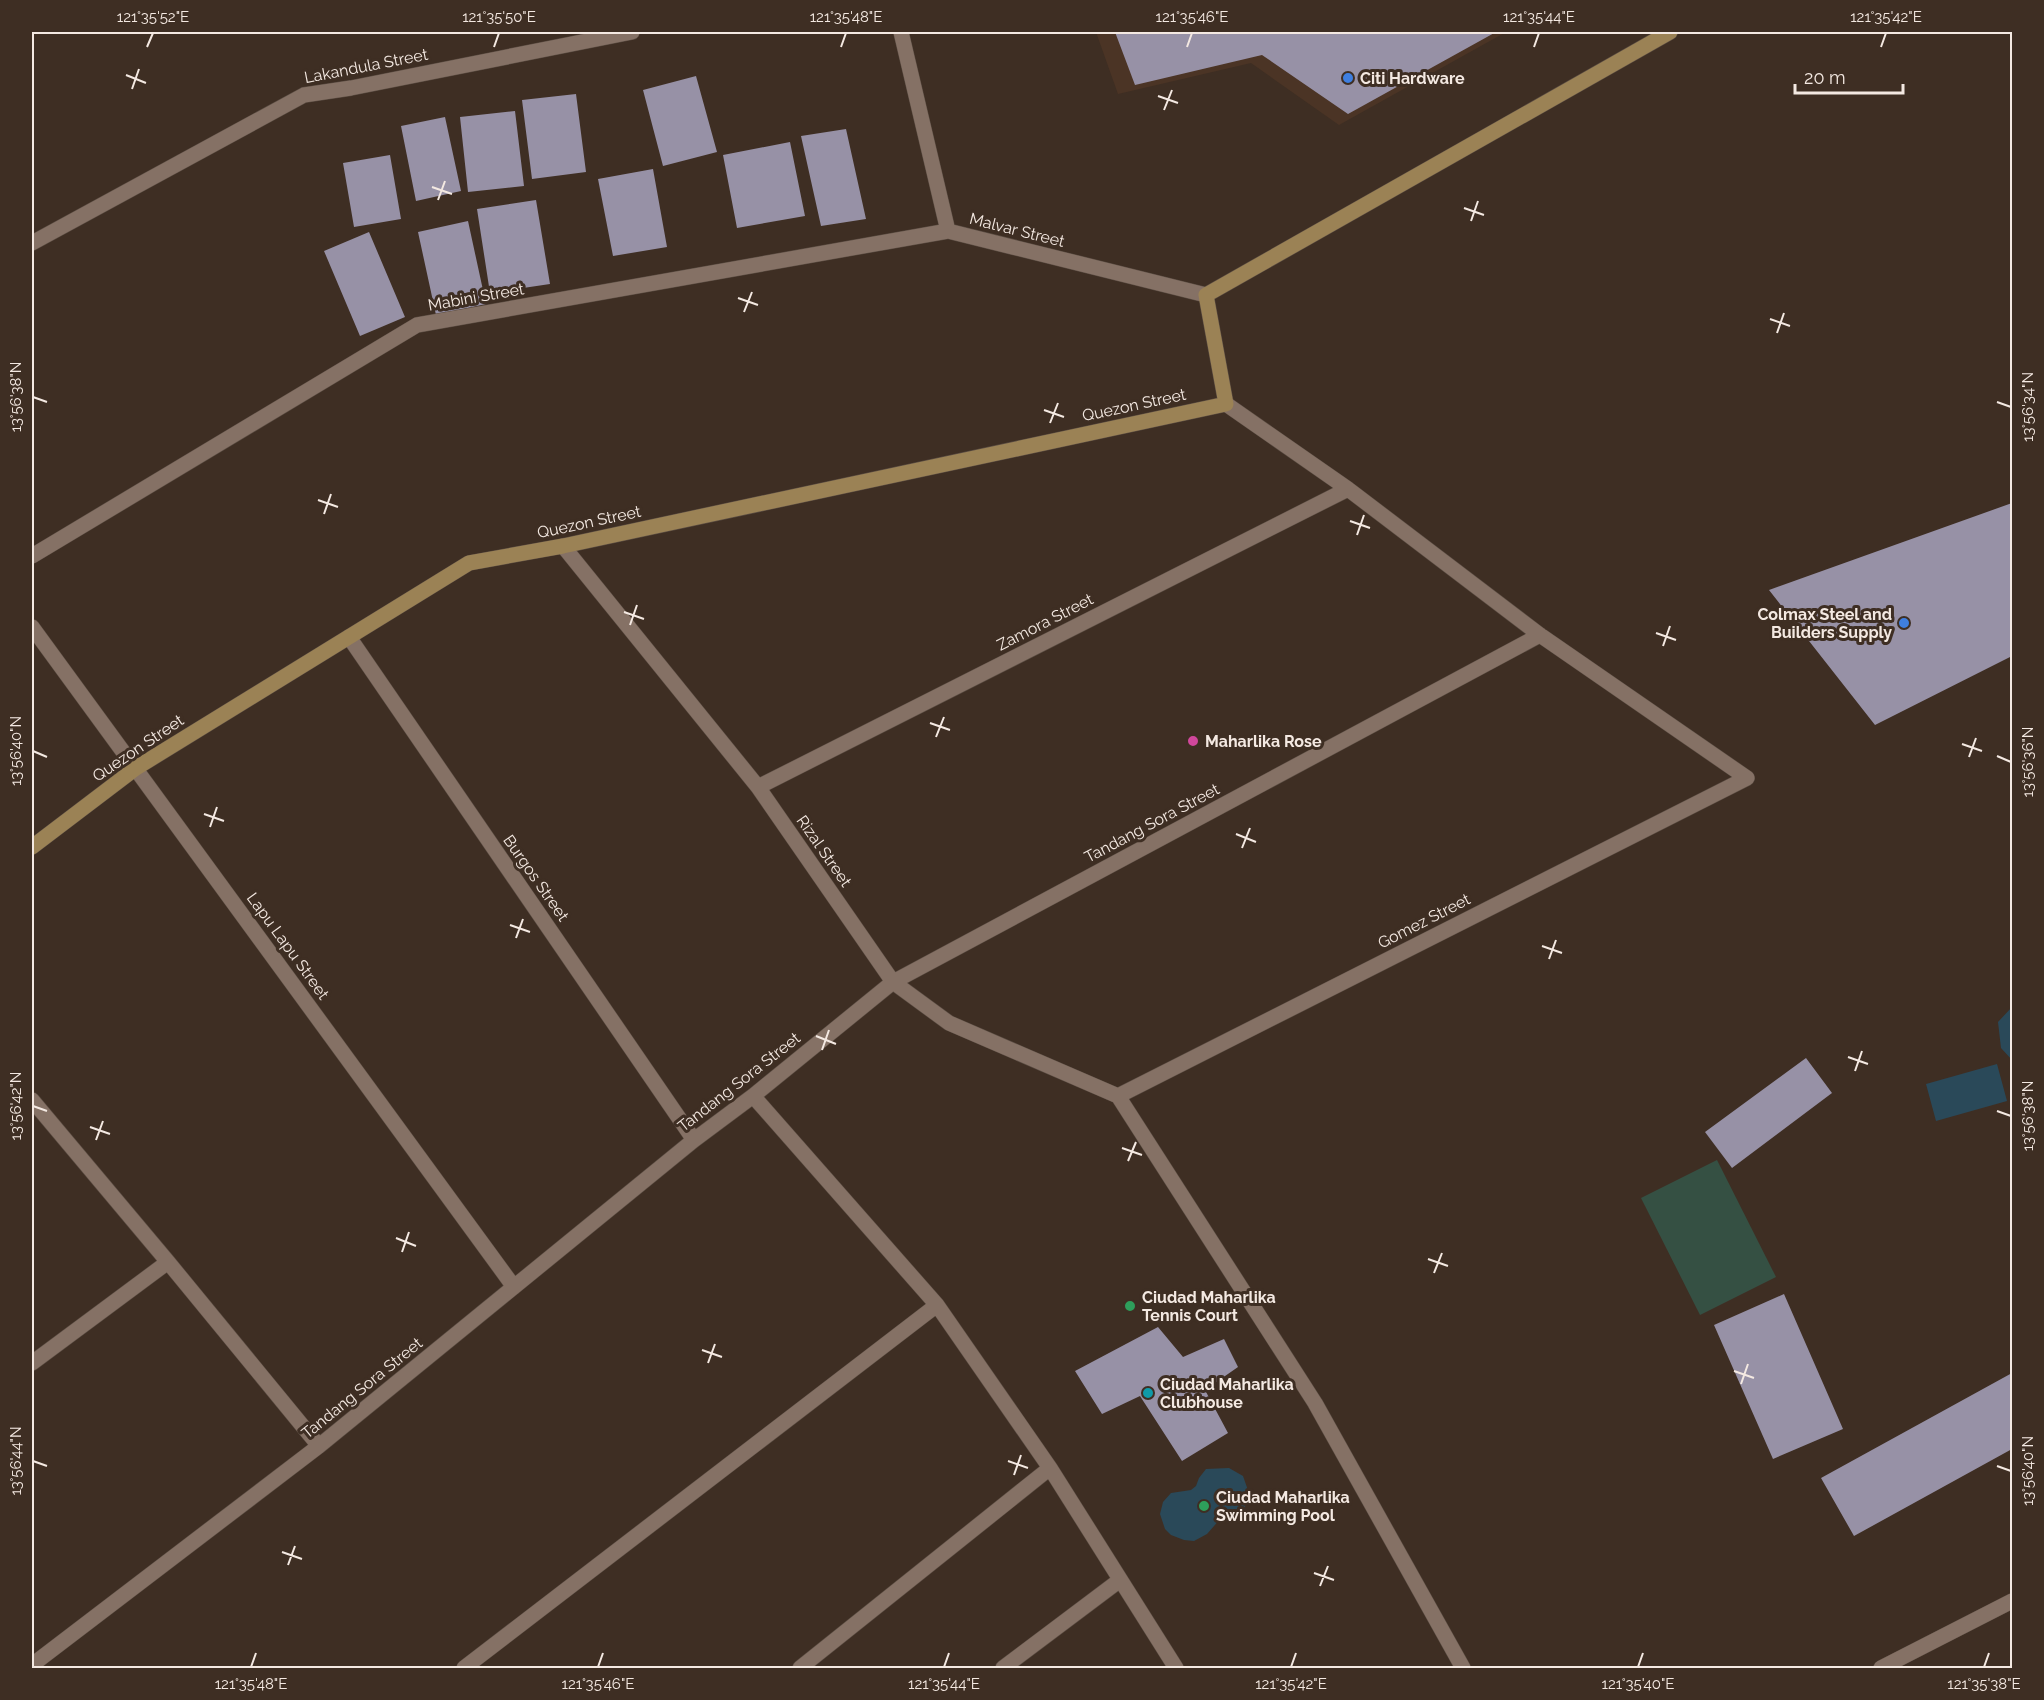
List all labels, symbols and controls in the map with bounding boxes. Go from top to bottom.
text: 121°35'52"E [117,8,189,26]
text: 121°35'50"E [462,8,536,26]
text: 121°35'48"E [810,8,882,26]
text: 121°35'46"E [1156,8,1228,26]
text: 121°35'44"E [1503,8,1575,26]
text: 121°35'42"E [1850,8,1922,26]
street label: Lakandula Street [303,45,430,87]
scale bar [1795,57,1903,95]
text: 20 m [1804,67,1846,88]
place label: Citi Hardware [1360,69,1465,88]
marker: Citi Hardware [1341,71,1355,85]
street label: Malvar Street [967,209,1067,251]
street label: Mabini Street [426,279,526,315]
text: 13°56'38"N [7,362,25,432]
text: 13°56'34"N [2019,372,2037,442]
street label: Quezon Street [1080,385,1188,425]
street label: Quezon Street [535,502,643,542]
street label: Zamora Street [994,589,1097,654]
place label: Colmax Steel and Builders Supply [1757,605,1892,642]
marker: Colmax Steel and Builders Supply [1897,616,1911,630]
street label: Quezon Street [89,710,188,785]
text: 13°56'40"N [7,716,25,786]
text: 13°56'36"N [2019,727,2037,797]
place label: Maharlika Rose [1205,732,1322,751]
marker: Maharlika Rose [1186,734,1200,748]
street label: Tandang Sora Street [1081,779,1223,867]
street label: Rizal Street [792,812,856,891]
street label: Burgos Street [499,831,573,925]
street label: Lapu Lapu Street [243,889,333,1004]
street label: Gomez Street [1375,889,1474,952]
street label: Tandang Sora Street [674,1028,804,1136]
text: 13°56'42"N [7,1072,25,1140]
text: 13°56'38"N [2019,1081,2037,1151]
place label: Ciudad Maharlika Tennis Court [1142,1288,1276,1325]
marker: Ciudad Maharlika Tennis Court [1123,1299,1137,1313]
street label: Tandang Sora Street [298,1333,427,1443]
place label: Ciudad Maharlika Clubhouse [1160,1375,1294,1412]
marker: Ciudad Maharlika Clubhouse [1141,1386,1155,1400]
text: 13°56'44"N [7,1426,25,1496]
text: 13°56'40"N [2019,1436,2037,1506]
place label: Ciudad Maharlika Swimming Pool [1216,1488,1350,1525]
marker: Ciudad Maharlika Swimming Pool [1197,1499,1211,1513]
text: 121°35'48"E [215,1675,287,1693]
text: 121°35'46"E [562,1675,634,1693]
text: 121°35'44"E [908,1675,980,1693]
text: 121°35'42"E [1255,1675,1327,1693]
text: 121°35'40"E [1602,1675,1674,1693]
text: 121°35'38"E [1947,1675,2021,1693]

